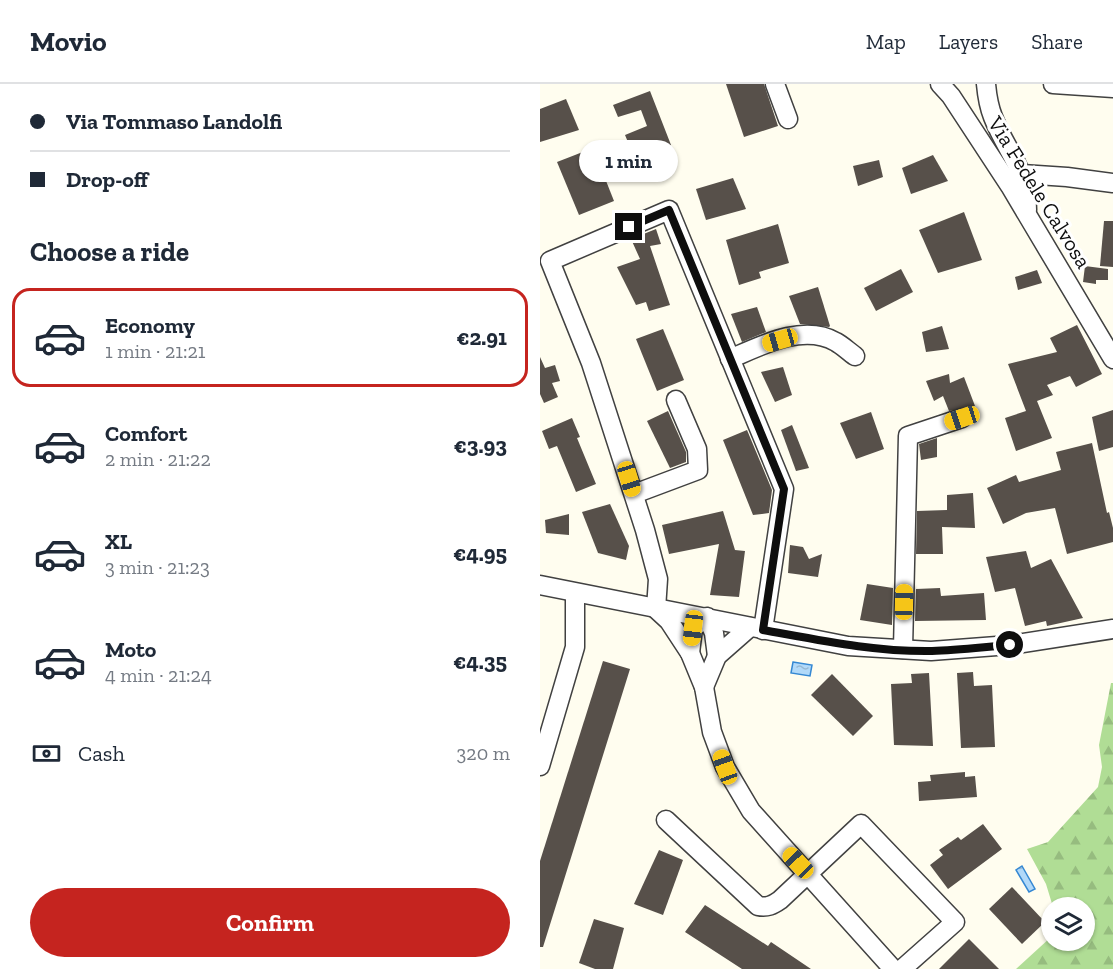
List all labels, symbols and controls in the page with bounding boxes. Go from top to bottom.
text: Movio [30,25,107,58]
text: Map [866,29,906,54]
text: Layers [939,29,998,54]
text: Share [1031,29,1083,54]
text: Via Tommaso Landolfi [66,108,282,135]
street label: Via Fedele Calvosa [981,110,1097,274]
callout: 1 min [580,140,678,182]
text: 1 min [605,149,652,173]
text: Drop-off [66,166,148,193]
route end [615,213,642,240]
text: Choose a ride [30,236,189,268]
icon: car [33,311,87,365]
text: Economy [105,312,195,339]
text: €2.91 [456,324,507,351]
car [760,326,800,354]
text: 1 min · 21:21 [105,339,206,363]
car [942,404,982,432]
icon: car [33,419,87,473]
text: Comfort [105,420,187,447]
text: €3.93 [454,432,507,459]
text: 2 min · 21:22 [105,447,211,471]
car [615,459,643,499]
icon: car [33,527,87,581]
text: XL [105,528,132,555]
text: €4.95 [453,540,507,567]
text: 3 min · 21:23 [105,555,210,579]
car [895,584,913,620]
car [682,609,704,647]
route start [996,631,1023,658]
icon: car [33,635,87,689]
text: Moto [105,636,156,663]
text: €4.35 [453,648,507,675]
text: 4 min · 21:24 [105,663,212,687]
icon: cash [30,737,63,770]
text: Cash [78,740,125,767]
text: 320 m [457,741,510,765]
car [710,747,740,787]
car [779,844,817,882]
button: Confirm [30,888,510,957]
map controls [1041,897,1095,951]
button: layers [1041,897,1095,951]

